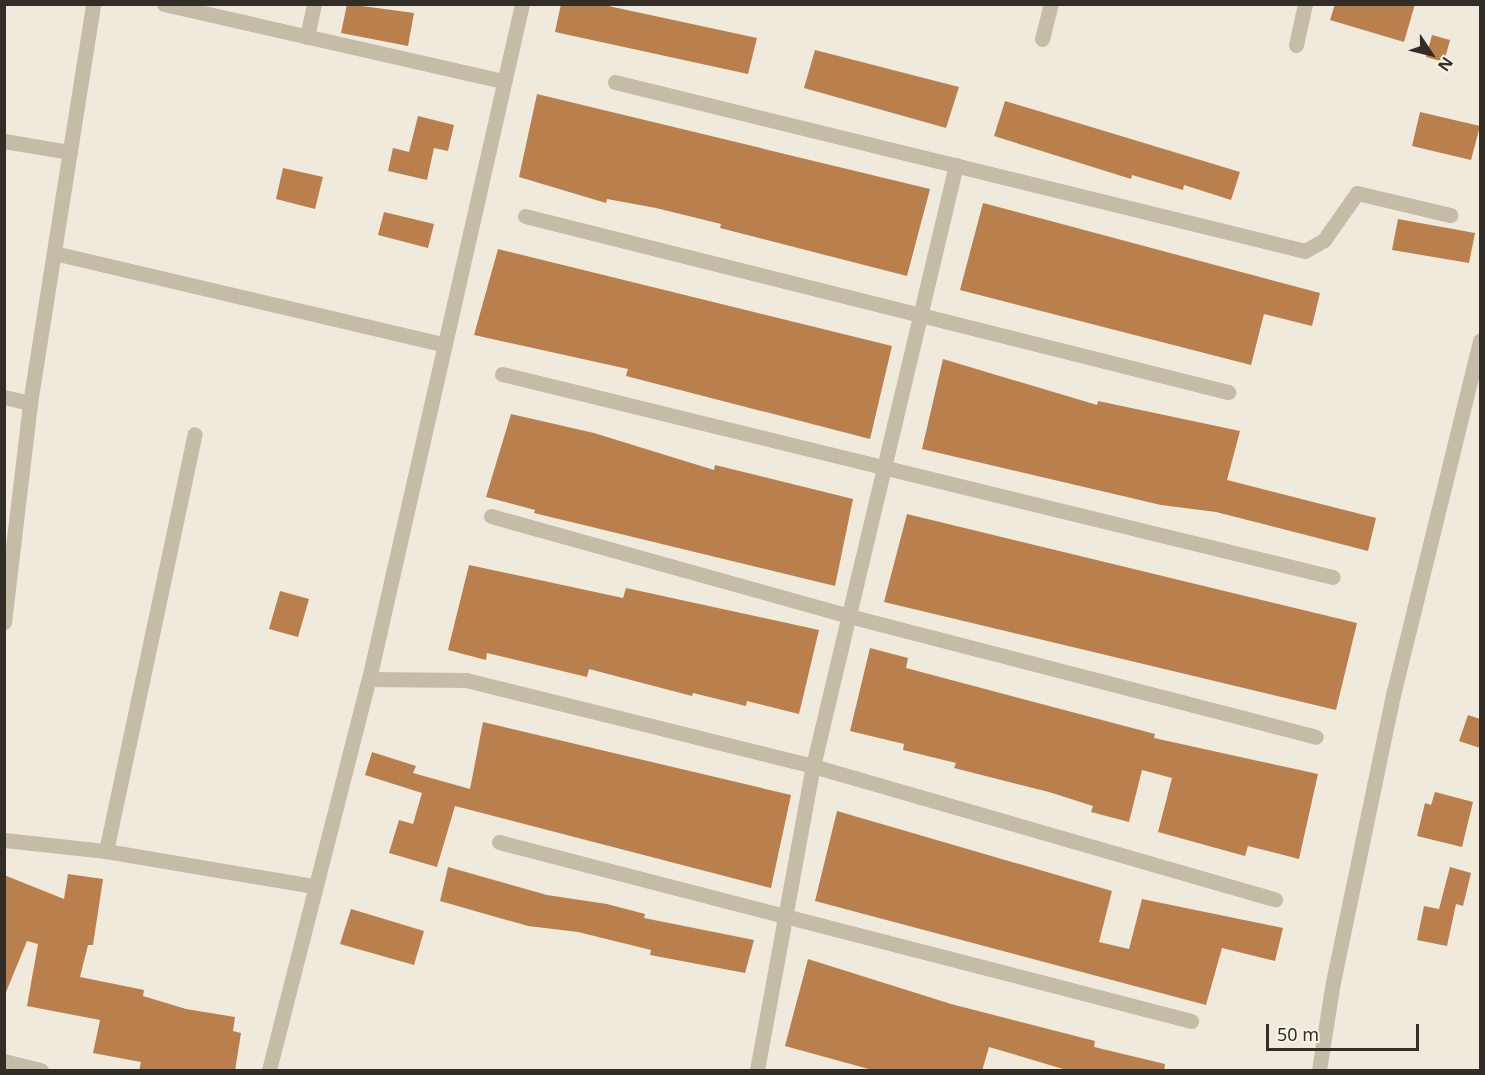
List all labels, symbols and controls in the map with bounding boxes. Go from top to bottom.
north arrow [1401,24,1461,84]
text: N [1433,53,1458,76]
scale bar [1269,1012,1422,1050]
text: 50 m [1277,1022,1319,1046]

